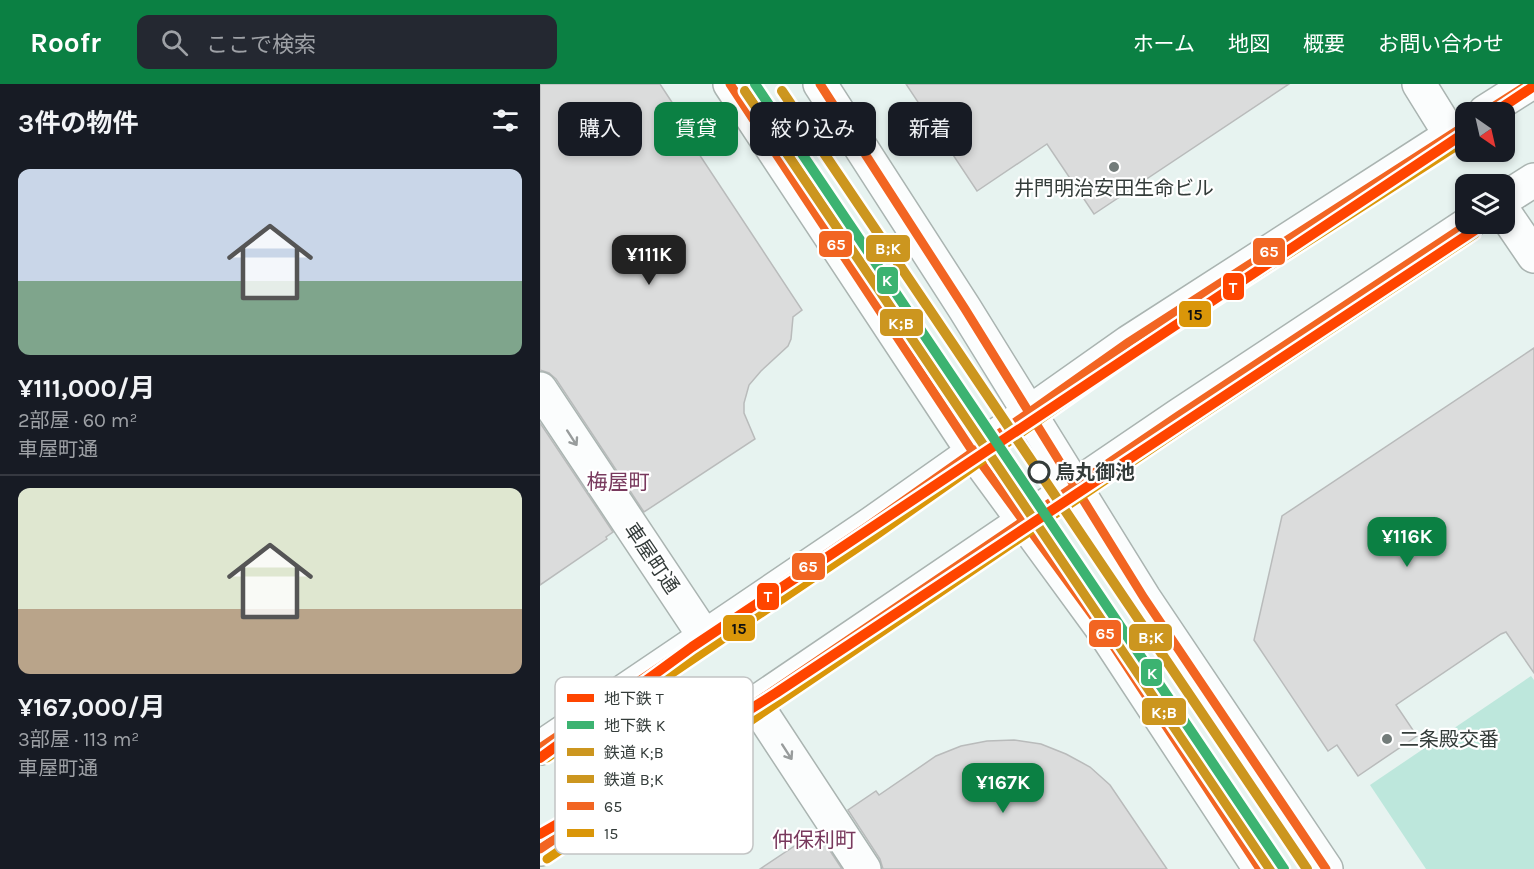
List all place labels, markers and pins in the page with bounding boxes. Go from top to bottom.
marker: 井門明治安田生命ビル [1107,160,1121,174]
place label: 井門明治安田生命ビル [1014,177,1214,200]
pin: ¥111K [607,235,691,286]
marker: 烏丸御池 [1028,461,1050,483]
place label: 烏丸御池 [1055,461,1135,484]
pin: ¥116K [1365,517,1449,568]
place label: 二条殿交番 [1399,728,1499,751]
marker: 二条殿交番 [1380,732,1394,746]
pin: ¥167K [961,763,1045,814]

